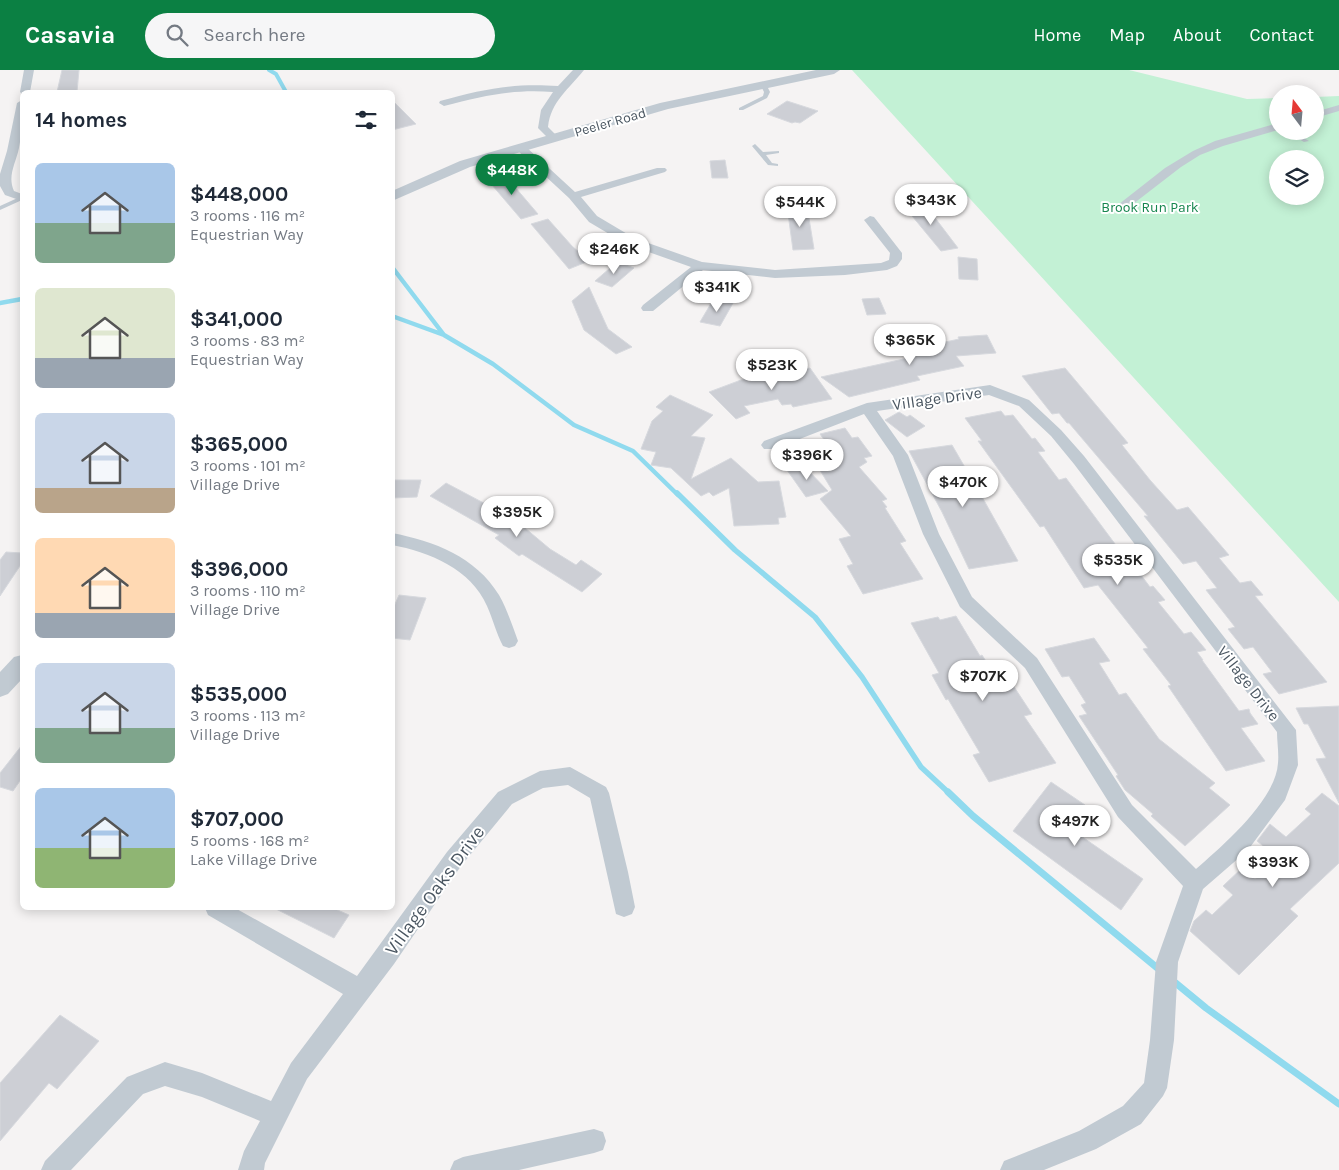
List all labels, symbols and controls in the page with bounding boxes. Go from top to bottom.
search box [145,13,495,58]
text: Casavia [25,21,115,49]
icon: search [163,21,191,49]
text: Search here [203,24,306,46]
text: Home [1033,24,1081,46]
text: Map [1109,24,1145,46]
text: About [1173,24,1222,46]
text: Contact [1250,24,1314,46]
north arrow [1269,85,1324,140]
map controls [1269,85,1324,205]
street label: Peeler Road [572,104,648,141]
icon: filters [352,106,380,134]
text: 14 homes [35,108,127,132]
button: layers [1269,150,1324,205]
pin: $448K [477,154,547,196]
text: $448K [487,160,537,179]
text: $448,000 [190,182,288,206]
icon: home [75,183,135,243]
pin: $343K [896,184,966,226]
pin: $544K [765,186,835,228]
text: $343K [906,190,956,209]
text: $544K [775,192,825,211]
park label: Brook Run Park [1101,199,1199,216]
text: 3 rooms · 116 m² [190,206,305,225]
text: Equestrian Way [190,225,304,244]
pin: $246K [579,232,649,275]
text: $246K [589,239,639,258]
pin: $341K [682,270,752,313]
text: $341K [694,277,740,296]
text: $341,000 [190,307,283,331]
icon: home [75,308,135,368]
pin: $365K [875,324,945,366]
text: $365K [885,330,935,349]
text: 3 rooms · 83 m² [190,331,305,350]
pin: $523K [737,348,807,391]
text: Equestrian Way [190,350,304,369]
text: $523K [747,355,797,374]
street label: Village Drive [891,383,983,414]
text: $365,000 [190,432,288,456]
icon: home [75,433,135,493]
pin: $396K [772,438,842,481]
text: $396K [782,445,832,464]
text: 3 rooms · 101 m² [190,456,306,475]
pin: $470K [928,466,998,508]
text: $470K [938,472,988,491]
text: Village Drive [190,475,280,494]
pin: $395K [482,496,552,538]
text: $395K [492,502,542,521]
pin: $535K [1083,544,1153,586]
text: $535K [1093,550,1143,569]
text: $396,000 [190,557,288,581]
icon: home [75,558,135,618]
text: 3 rooms · 110 m² [190,581,306,600]
text: Village Drive [190,600,280,619]
street label: Village Drive [1213,642,1284,725]
pin: $707K [948,660,1018,702]
text: $707K [959,666,1007,685]
text: $535,000 [190,682,287,706]
icon: home [75,683,135,743]
text: 3 rooms · 113 m² [190,706,306,725]
text: Village Drive [190,725,280,744]
pin: $497K [1040,804,1110,847]
text: $707,000 [190,807,284,831]
icon: home [75,808,135,868]
text: $497K [1051,811,1099,830]
street label: Village Oaks Drive [380,822,489,960]
text: 5 rooms · 168 m² [190,831,309,850]
pin: $393K [1238,846,1308,888]
text: Lake Village Drive [190,850,317,869]
text: $393K [1247,852,1299,871]

